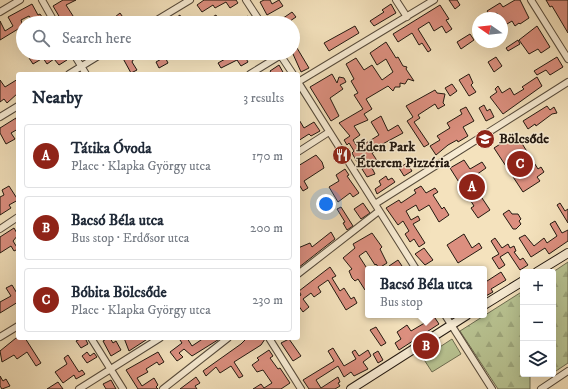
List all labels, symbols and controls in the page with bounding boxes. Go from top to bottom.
north arrow [472,12,508,48]
search box [16,16,300,60]
icon: search [30,27,52,49]
text: Search here [62,29,131,48]
text: Nearby [32,87,82,109]
text: 3 results [243,90,284,106]
school or university icon: Bölcsőde [474,128,496,150]
place label: Bölcsőde [499,130,549,148]
place label: Éden Park Étterem Pizzéria [356,138,451,172]
text: Tátika Óvoda [71,139,152,158]
restaurant icon: Éden Park Étterem Pizzéria [331,144,353,166]
text: A [42,148,50,164]
text: 170 m [252,148,283,164]
pin: C [507,149,533,179]
text: Place · Klapka György utca [71,158,211,174]
pin: A [459,172,485,202]
your location [316,194,336,214]
text: Bacsó Béla utca [71,211,164,230]
text: B [42,220,50,236]
text: 200 m [250,220,283,236]
text: Bus stop · Erdősor utca [71,230,189,246]
popup [365,266,487,318]
map controls [520,269,556,377]
button: + [520,269,556,305]
text: Bacsó Béla utca [380,275,472,294]
text: Bóbita Bölcsőde [71,283,167,302]
text: C [42,292,50,308]
text: 230 m [252,292,283,308]
text: Bus stop [380,294,423,310]
text: Place · Klapka György utca [71,302,211,318]
button: − [520,305,556,341]
pin: B [413,331,439,361]
button: layers [520,341,556,377]

